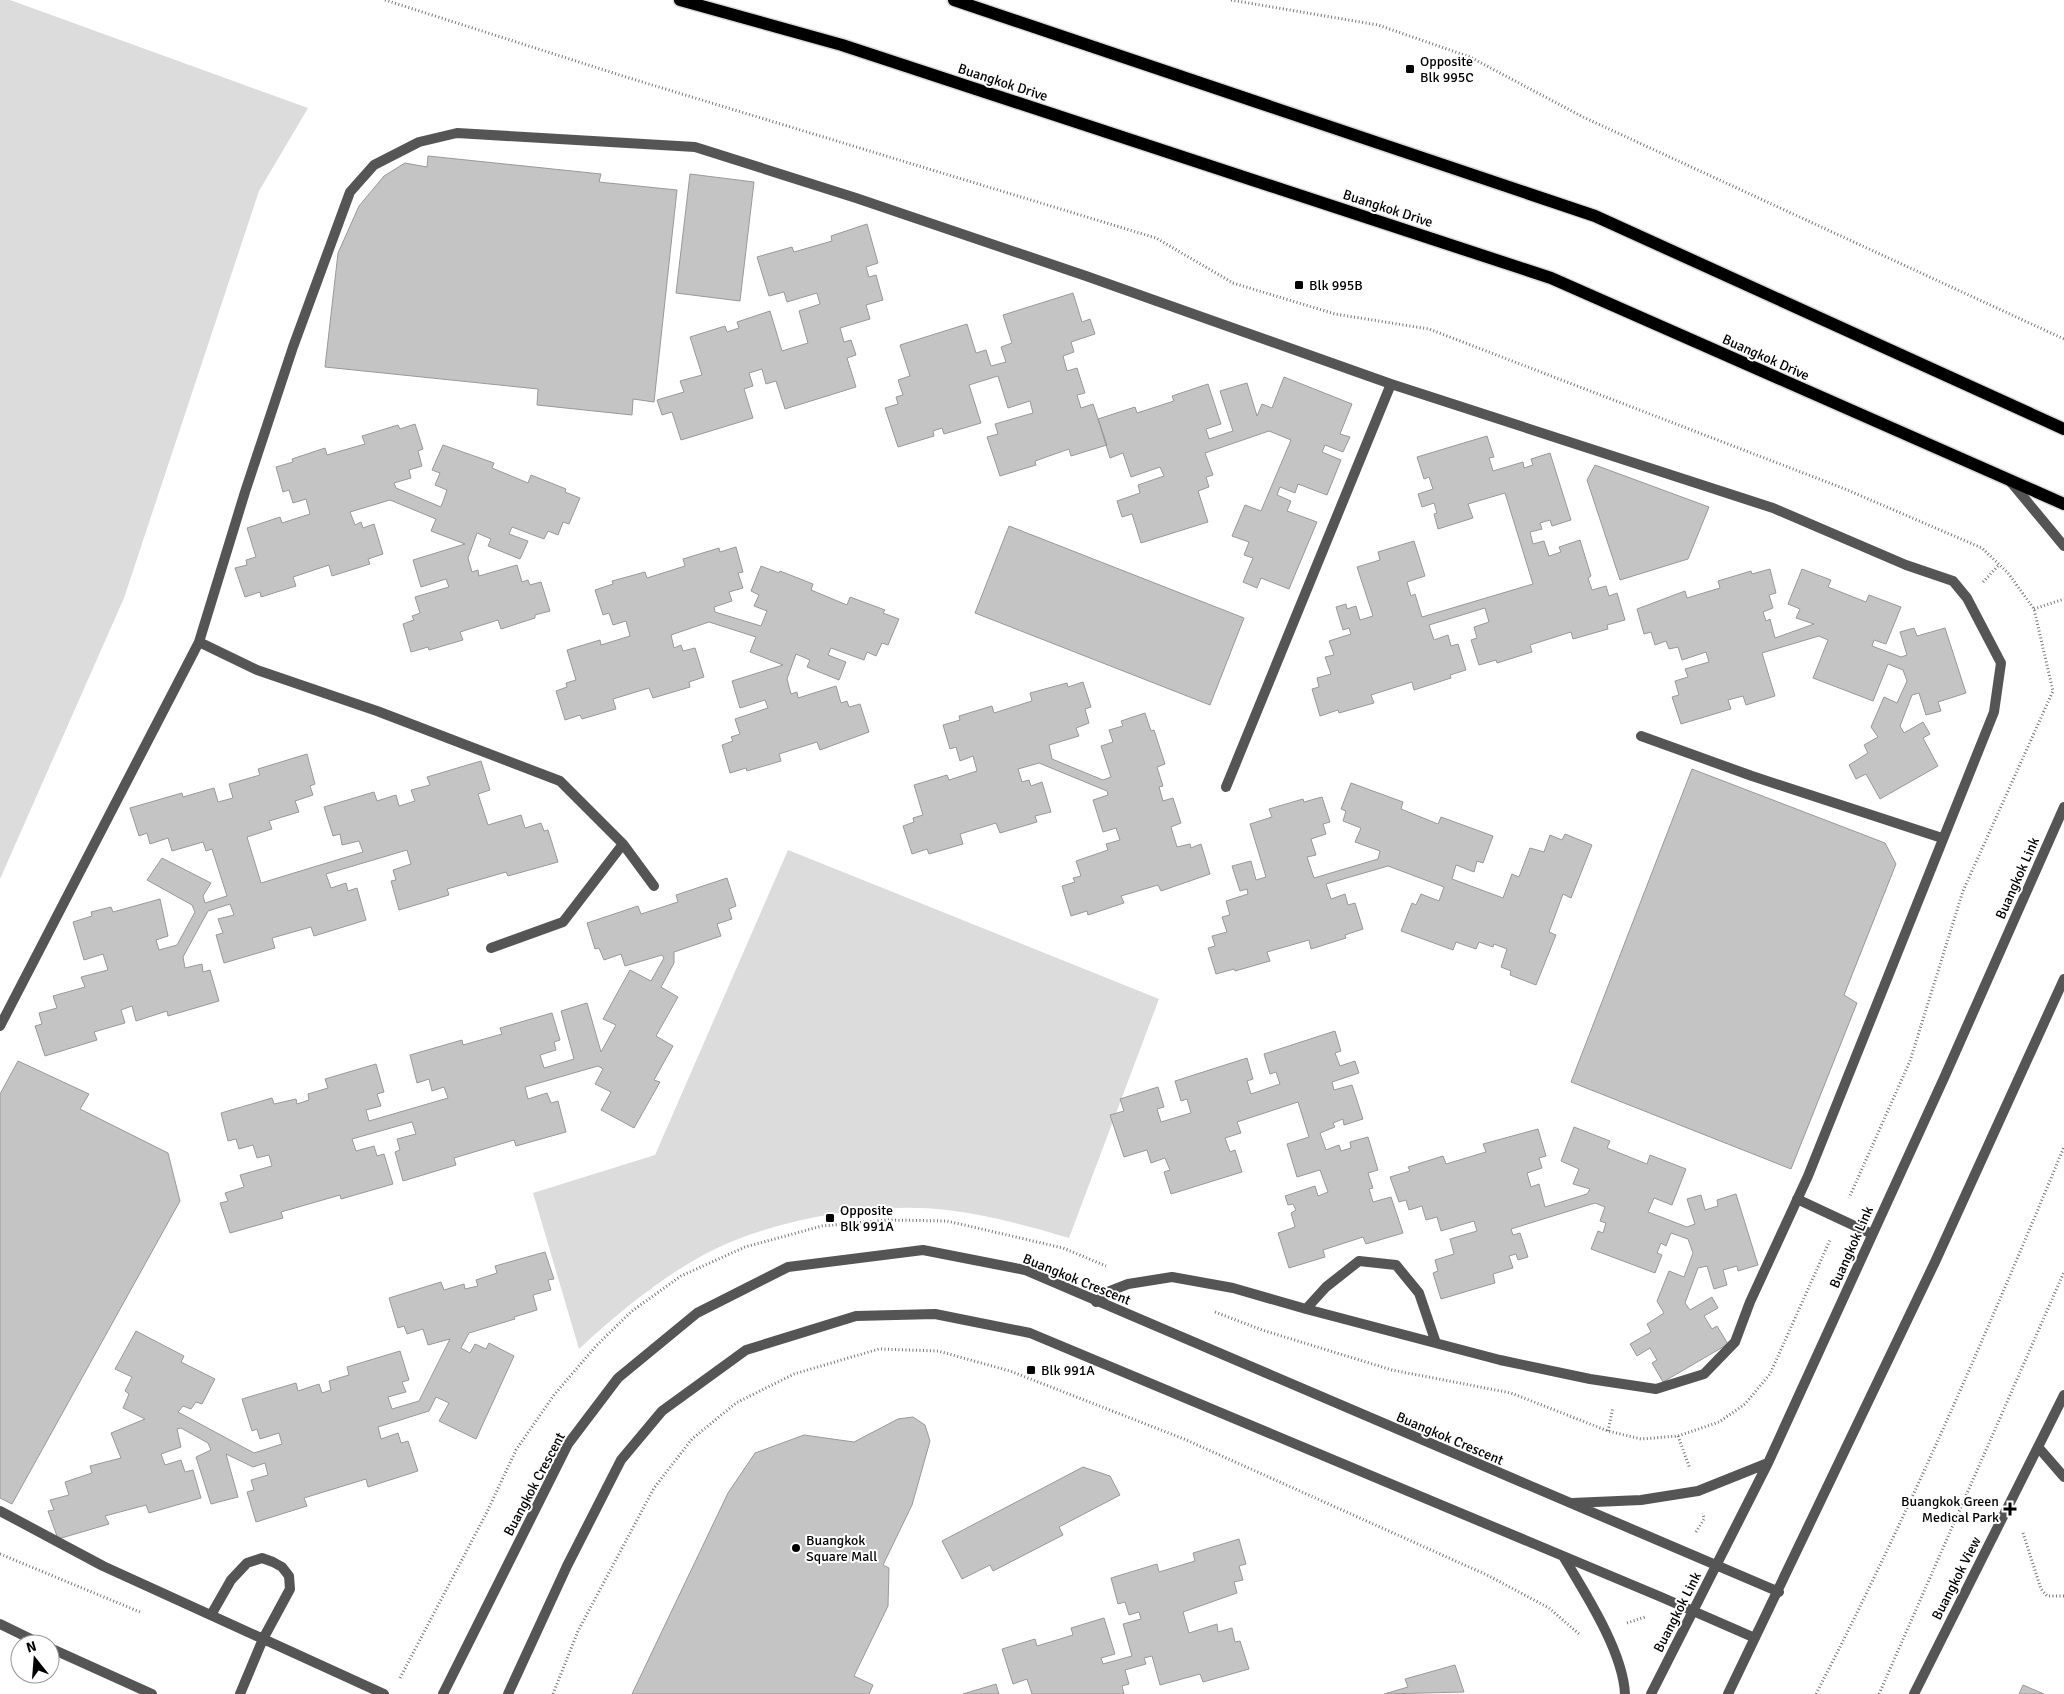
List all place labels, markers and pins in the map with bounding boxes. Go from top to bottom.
place label: Opposite Blk 995C [1420,53,1474,86]
marker: Opposite Blk 995C [1404,63,1416,75]
place label: Blk 995B [1309,277,1363,294]
marker: Blk 995B [1293,279,1305,291]
place label: Opposite Blk 991A [840,1202,894,1235]
marker: Opposite Blk 991A [824,1212,836,1224]
place label: Blk 991A [1041,1362,1095,1379]
marker: Blk 991A [1025,1364,1037,1376]
place label: Buangkok Green Medical Park [1901,1493,1999,1526]
marker: Buangkok Green Medical Park [2003,1502,2017,1516]
place label: Buangkok Square Mall [806,1532,877,1565]
marker: Buangkok Square Mall [790,1542,802,1554]

